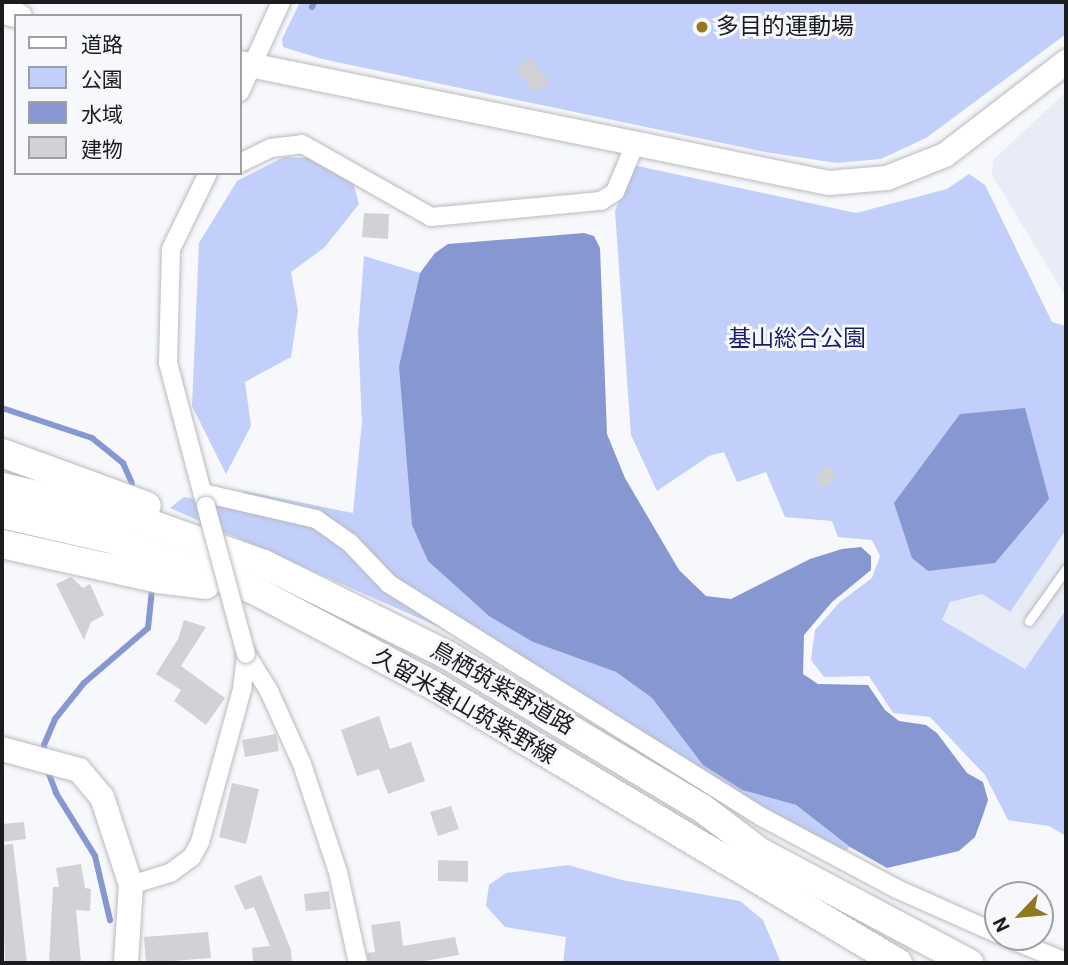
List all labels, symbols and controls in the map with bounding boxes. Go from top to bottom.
place label: 多目的運動場 [716,13,854,41]
legend [14,14,242,175]
marker: 多目的運動場 [694,19,710,35]
text: 道路 [81,33,123,57]
text: 公園 [81,68,123,92]
text: 水域 [81,103,123,127]
text: 建物 [81,138,123,162]
park label: 基山総合公園 [728,325,866,353]
street label: 鳥栖筑紫野道路 [425,637,579,741]
street label: 久留米基山筑紫野線 [367,643,561,771]
north arrow [984,881,1054,951]
text: N [988,913,1015,936]

